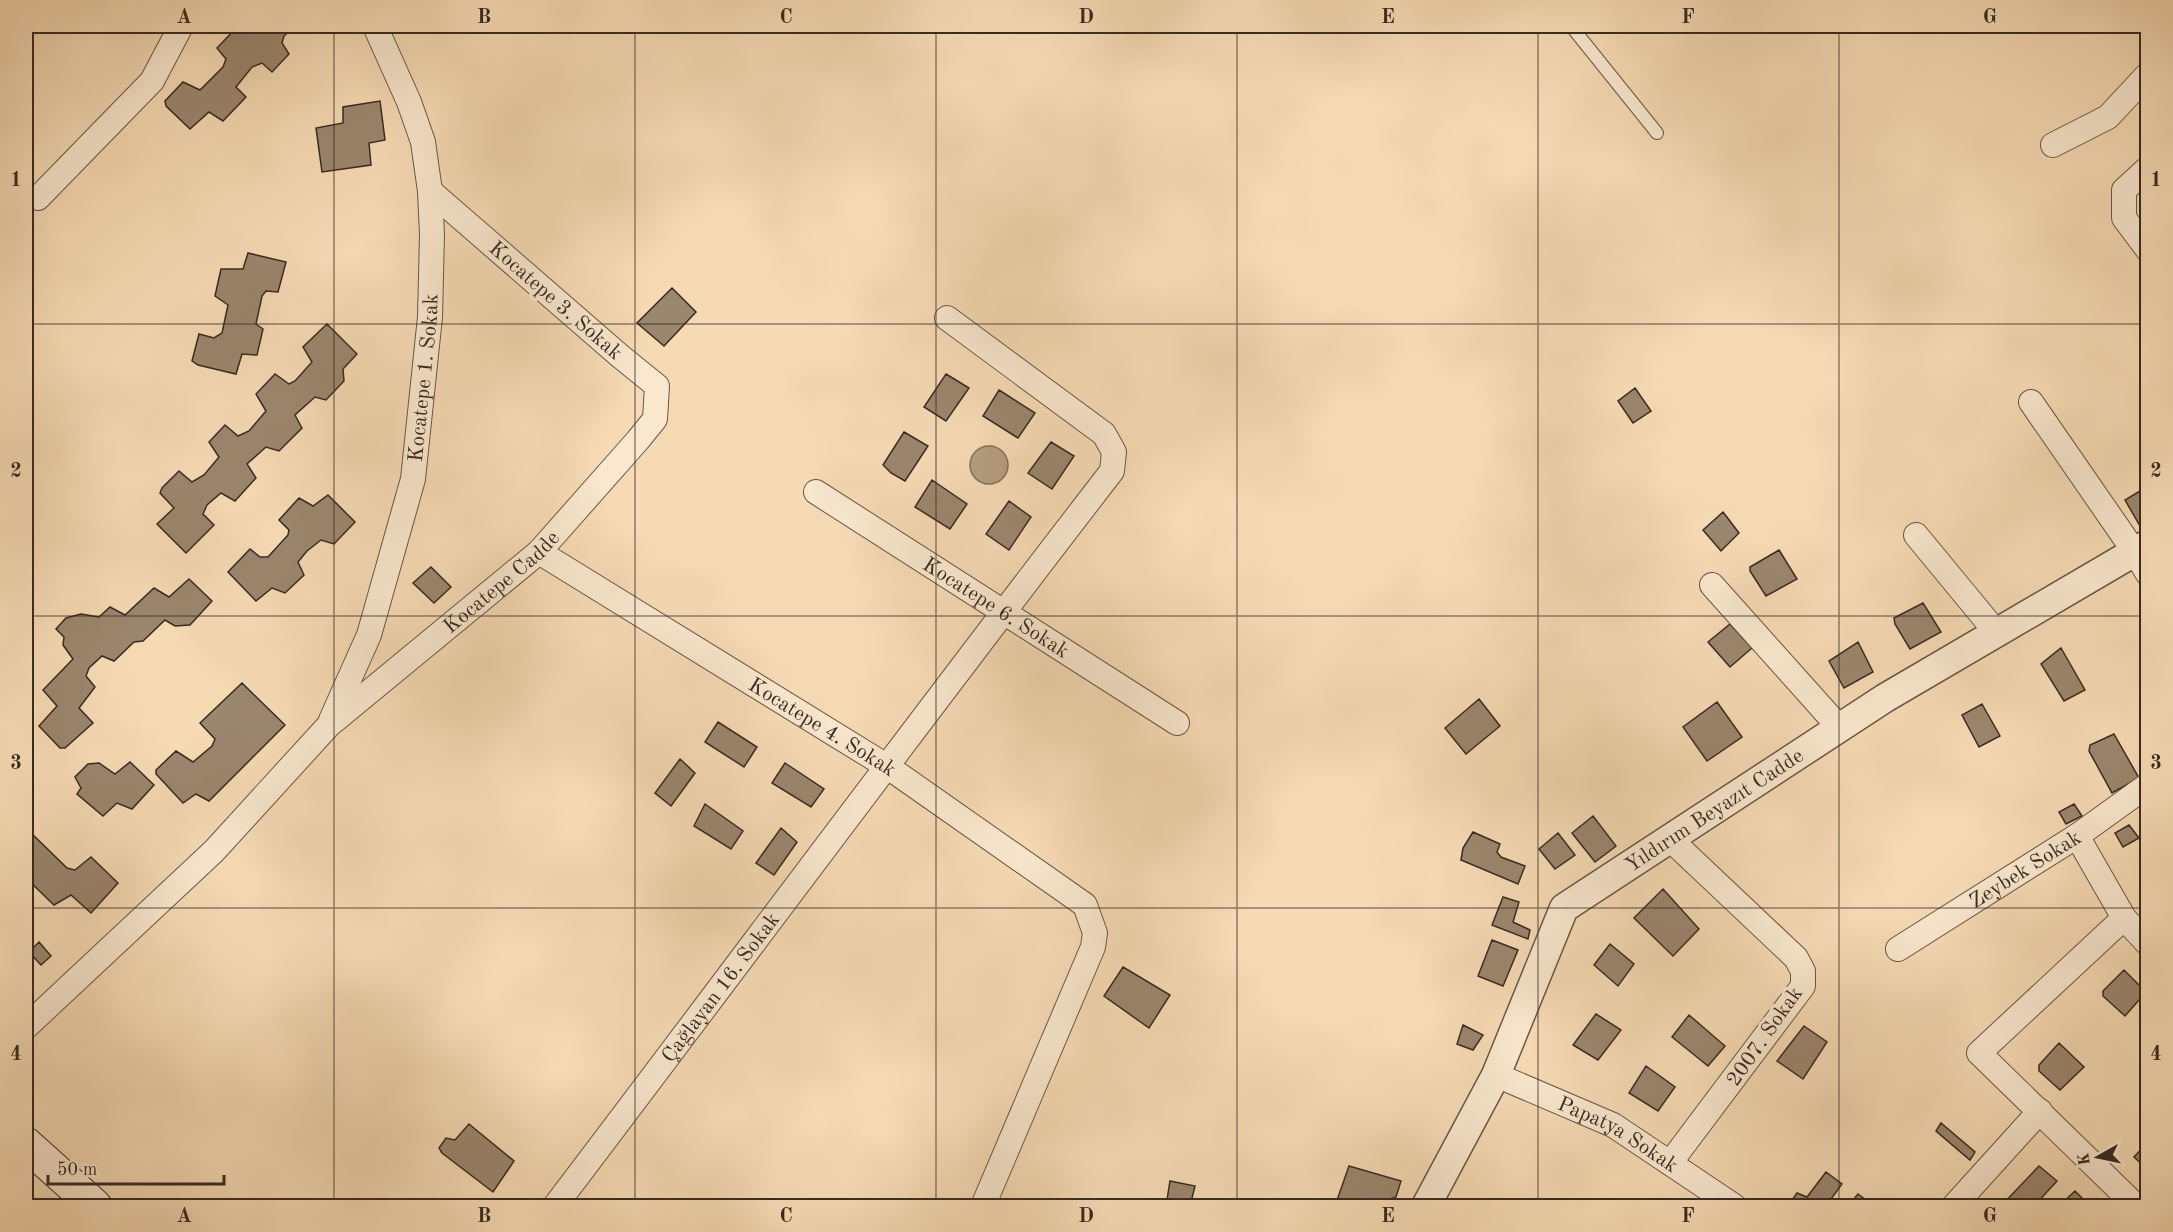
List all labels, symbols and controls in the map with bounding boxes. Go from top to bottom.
text: A [176,8,192,28]
text: B [477,8,491,28]
text: C [779,8,793,28]
text: D [1078,8,1094,28]
text: E [1381,8,1395,28]
text: F [1681,8,1695,28]
text: G [1983,8,1997,28]
text: 1 [10,171,22,191]
text: 1 [2150,171,2162,191]
street label: Kocatepe 3. Sokak [484,238,626,364]
street label: Kocatepe 1. Sokak [406,293,443,463]
text: 2 [10,462,22,482]
text: 2 [2150,462,2162,482]
street label: Kocatepe Cadde [440,528,564,638]
street label: Kocatepe 6. Sokak [919,554,1072,663]
street label: Kocatepe 4. Sokak [744,675,899,781]
street label: Yıldırım Beyazıt Cadde [1622,745,1808,877]
text: 3 [10,754,22,774]
text: 3 [2150,754,2162,774]
street label: Zeybek Sokak [1966,827,2085,913]
street label: Çağlayan 16. Sokak [658,909,784,1067]
street label: 2007. Sokak [1723,983,1807,1090]
text: 4 [10,1045,22,1065]
text: 4 [2150,1045,2162,1065]
street label: Papatya Sokak [1554,1094,1681,1177]
north arrow [2068,1127,2128,1187]
scale bar [48,1148,224,1186]
text: K [2076,1152,2094,1166]
text: 50 m [57,1161,97,1179]
text: A [176,1207,192,1227]
text: B [477,1207,491,1227]
text: C [779,1207,793,1227]
text: D [1078,1207,1094,1227]
text: E [1381,1207,1395,1227]
text: F [1681,1207,1695,1227]
text: G [1983,1207,1997,1227]

